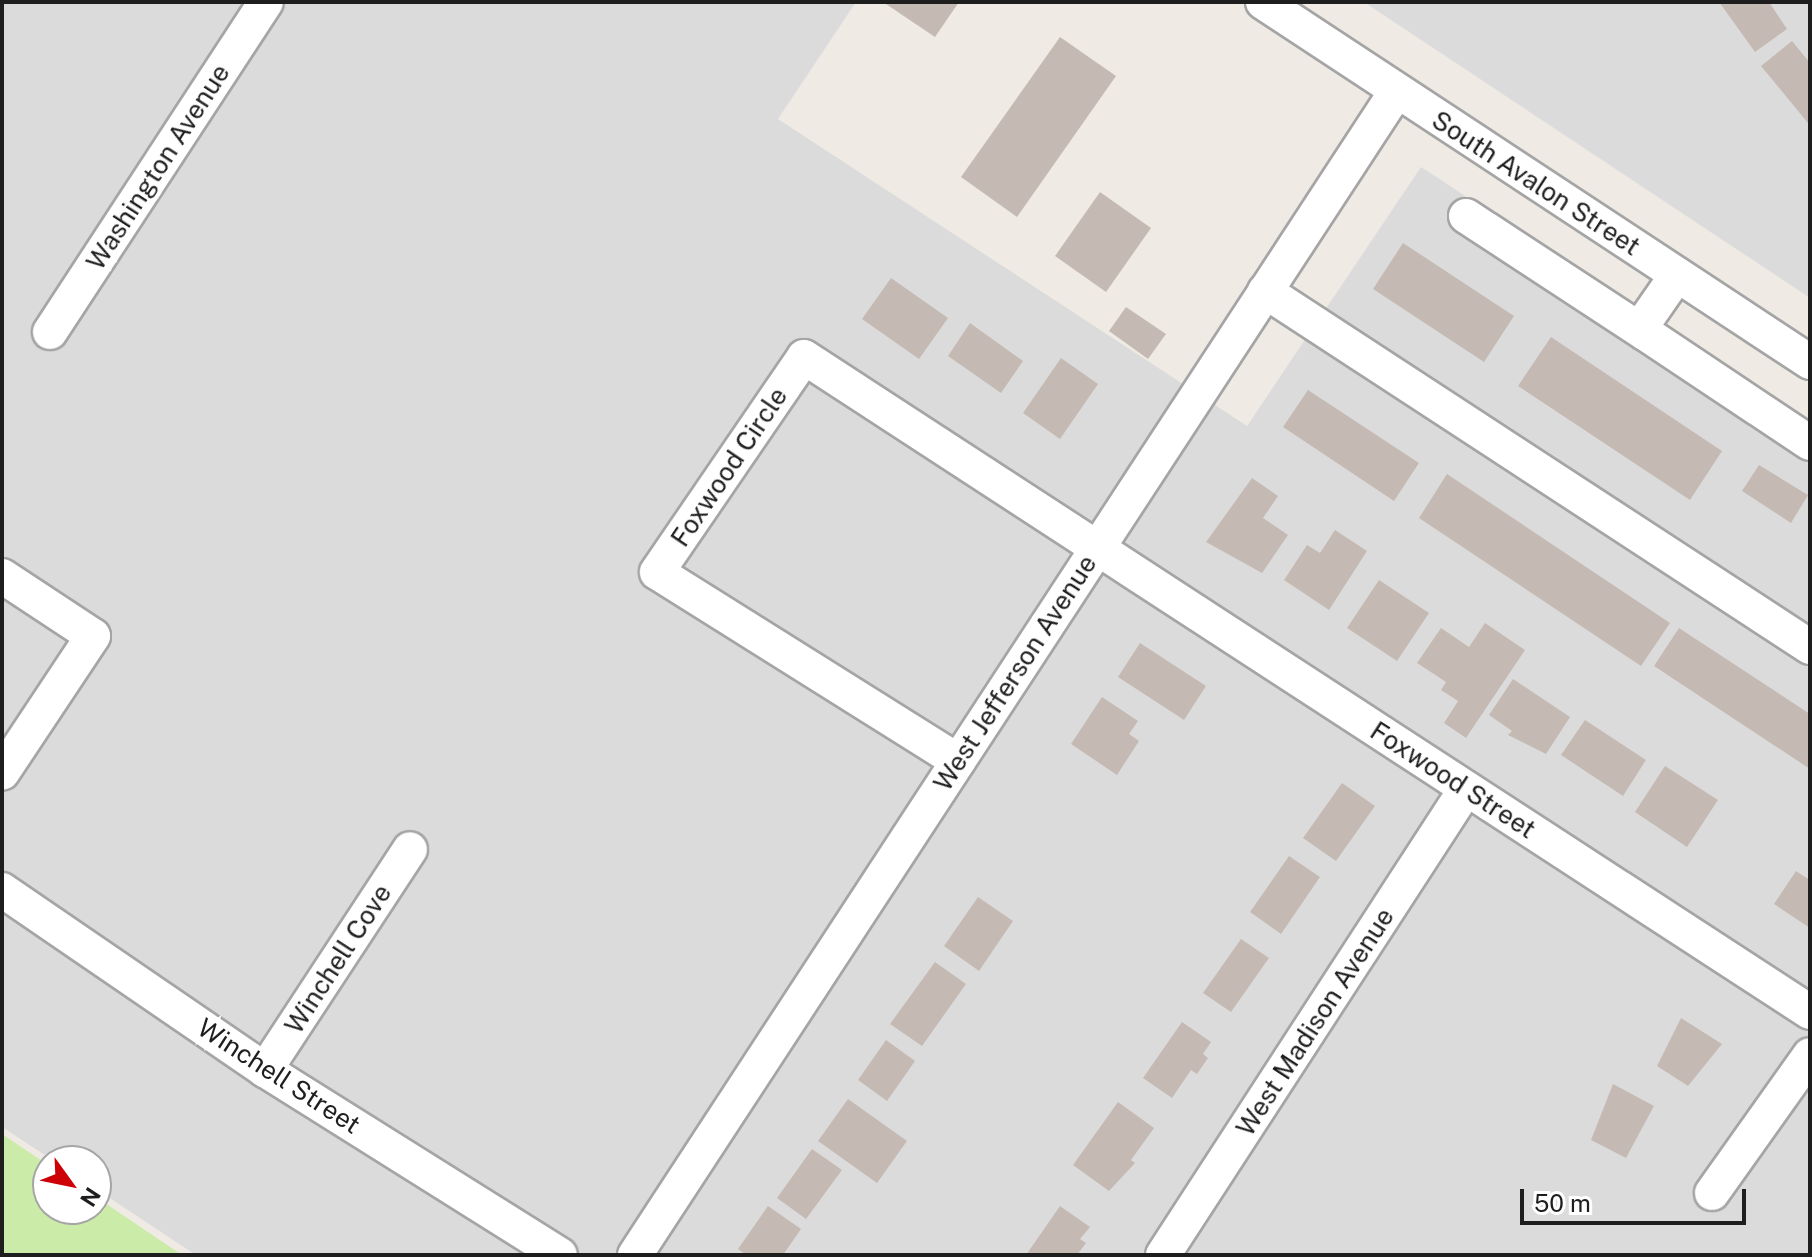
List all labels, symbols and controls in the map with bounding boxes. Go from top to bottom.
street label: Washington Avenue [80,58,236,276]
street label: South Avalon Street [1426,104,1646,262]
street label: Foxwood Circle [664,382,794,552]
street label: West Jefferson Avenue [927,549,1103,797]
street label: Foxwood Street [1365,715,1541,845]
street label: Winchell Cove [278,879,398,1039]
street label: West Madison Avenue [1230,902,1400,1142]
street label: Winchell Street [192,1012,366,1140]
north arrow [32,1145,112,1225]
scale bar [1524,1173,1750,1223]
text: N [75,1183,106,1211]
text: 50 m [1534,1189,1591,1217]

